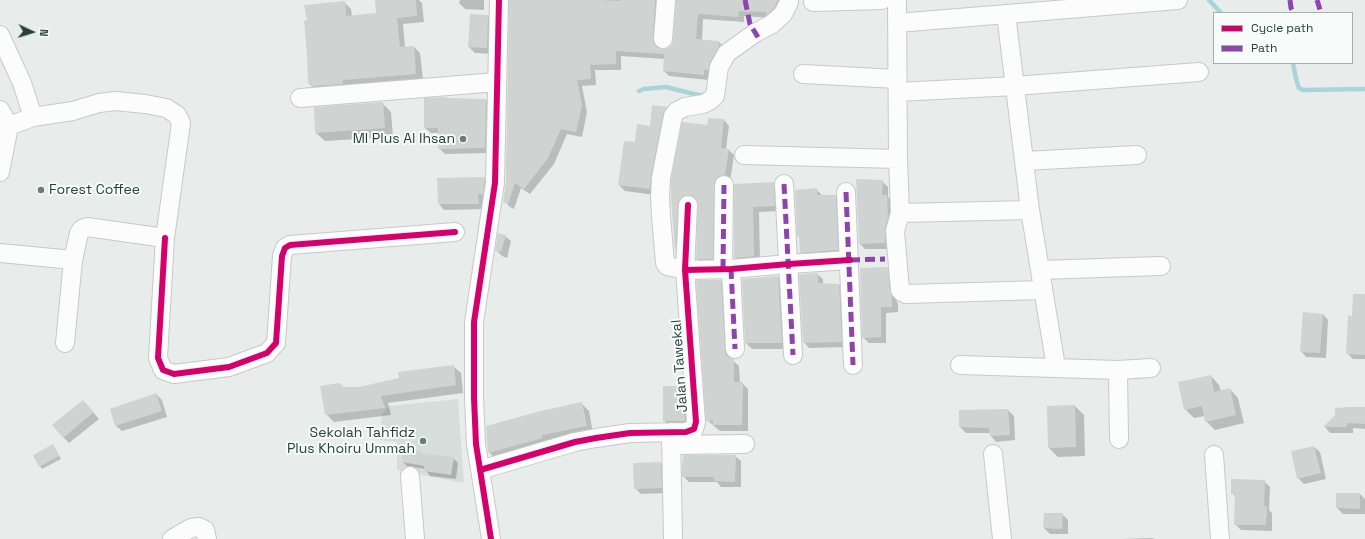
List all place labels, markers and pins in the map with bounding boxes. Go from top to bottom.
place label: MI Plus Al Ihsan [353,131,455,147]
marker: MI Plus Al Ihsan [458,134,468,144]
place label: Forest Coffee [49,182,140,198]
marker: Forest Coffee [36,185,46,195]
place label: Sekolah Tahfidz Plus Khoiru Ummah [287,425,415,458]
marker: Sekolah Tahfidz Plus Khoiru Ummah [418,436,428,446]

